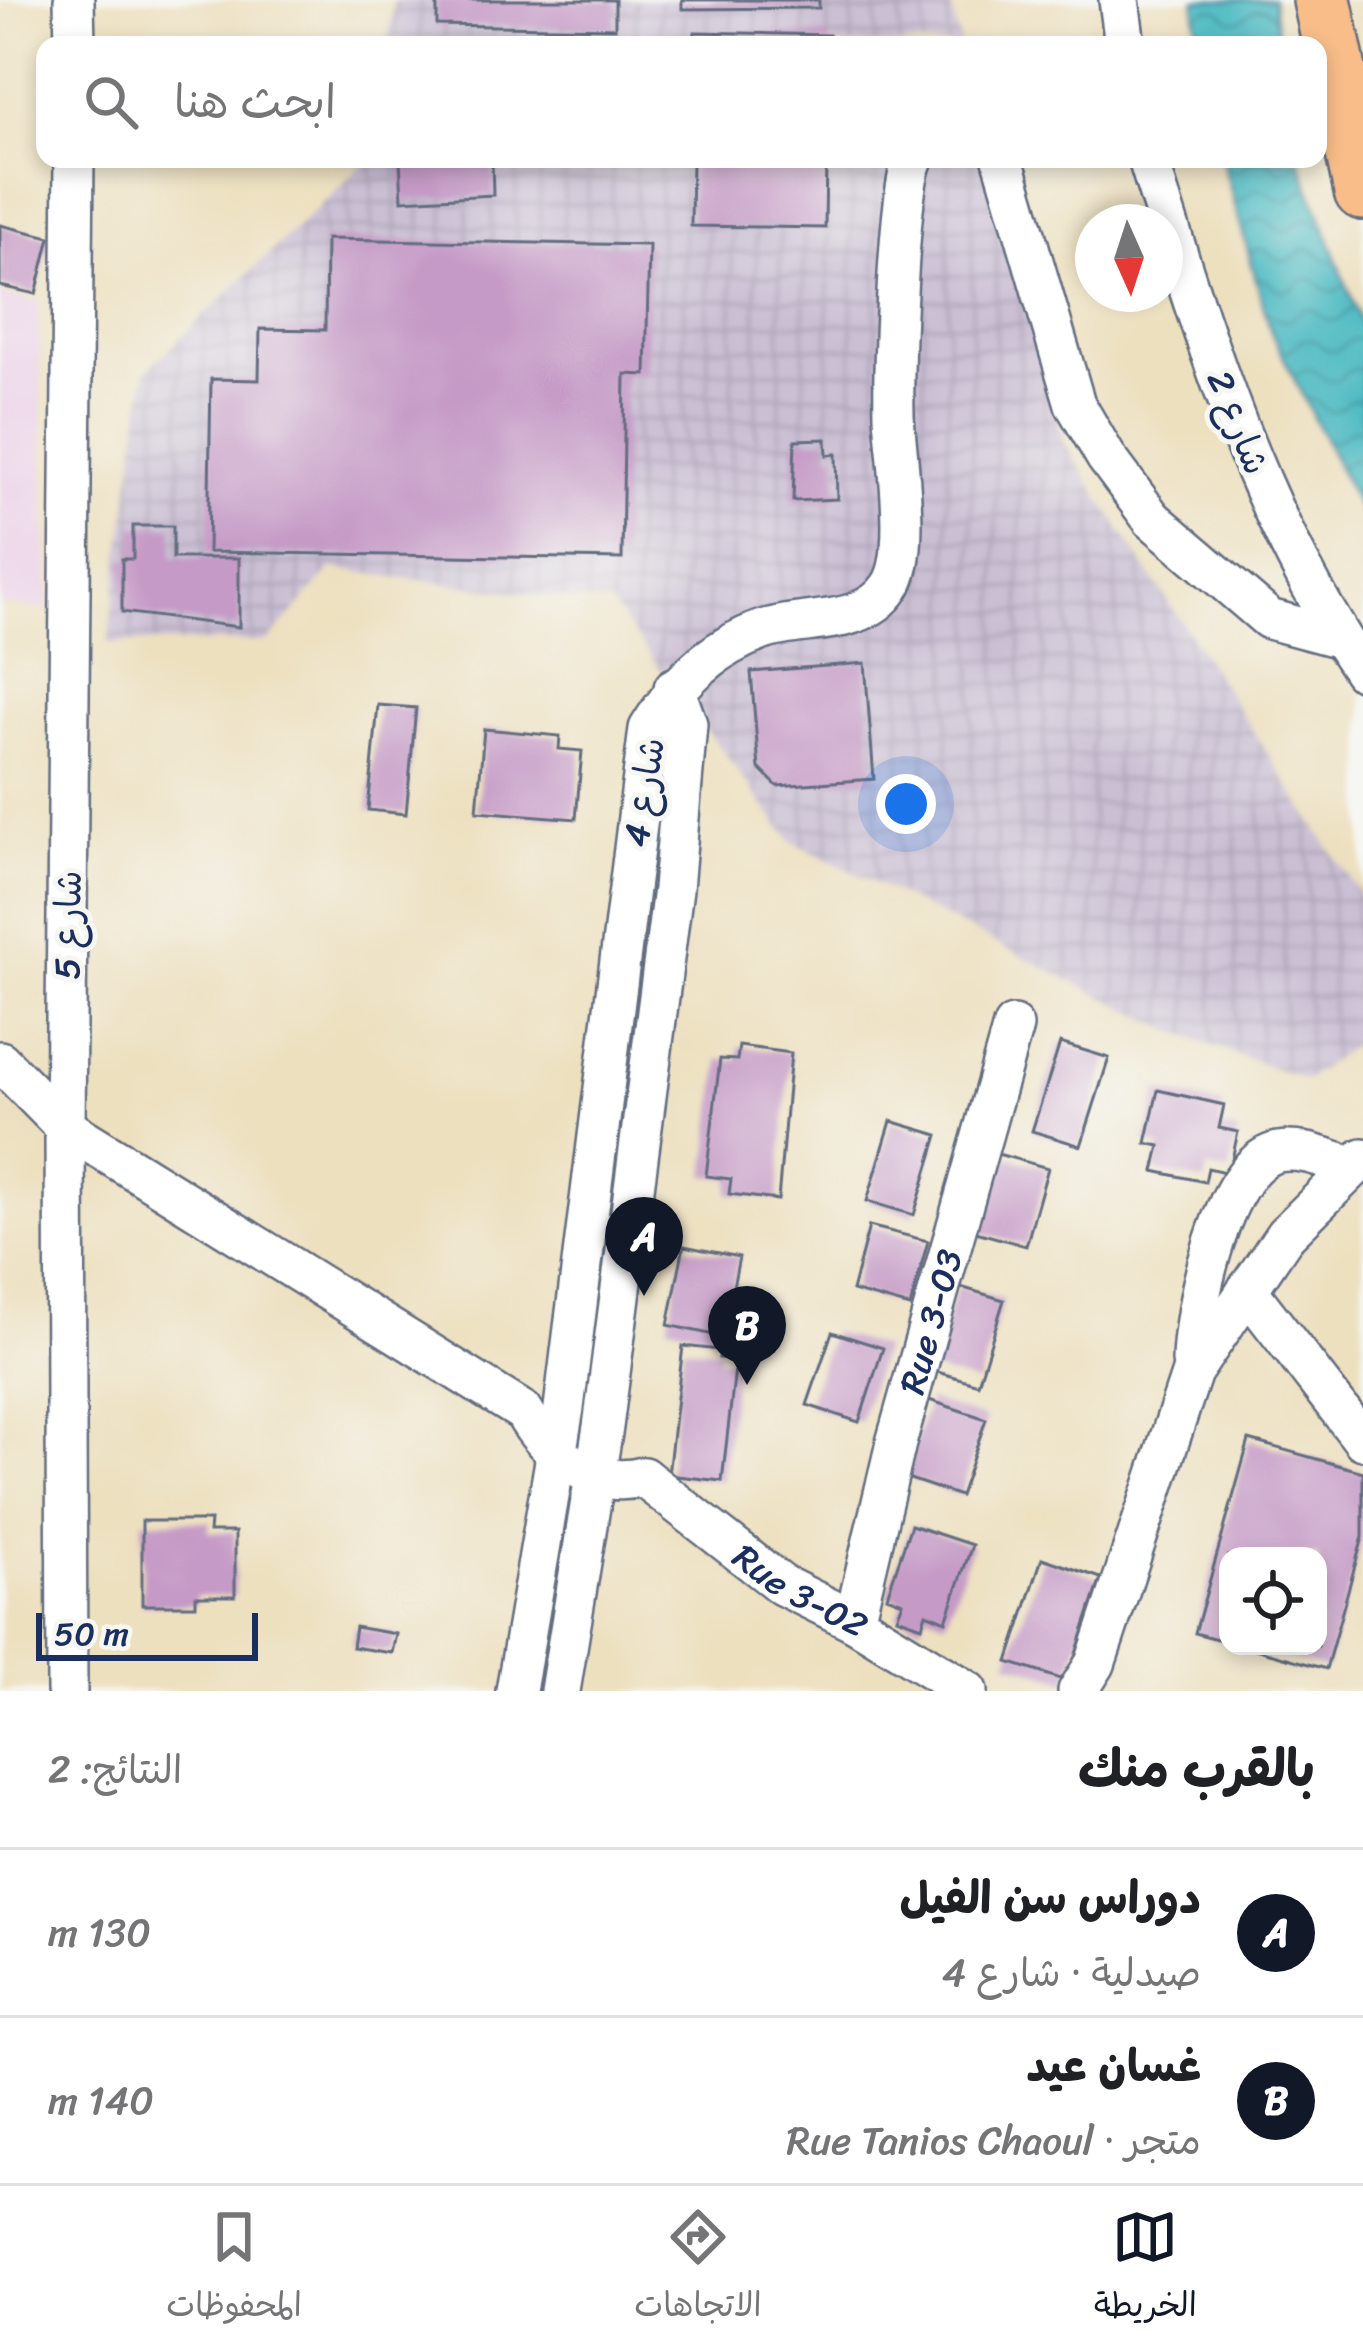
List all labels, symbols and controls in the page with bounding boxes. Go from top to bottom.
search box [36,36,1327,168]
text: ابحث هنا [174,62,336,142]
icon: search [78,69,144,135]
north arrow [1075,204,1183,312]
street label: شارع 2 [1188,360,1288,484]
street label: شارع 4 [604,733,684,851]
your location [876,774,936,834]
street label: شارع 5 [35,870,101,980]
pin: A [605,1197,683,1296]
street label: Rue 3-03 [880,1242,982,1402]
pin: B [708,1286,786,1385]
street label: Rue 3-02 [718,1526,881,1656]
map controls [1219,1547,1327,1655]
button: locate [1219,1547,1327,1655]
text: 50 m [54,1605,129,1663]
scale bar [36,1607,258,1660]
text: بالقرب منك [1078,1724,1315,1814]
text: النتائج: 2 [48,1735,182,1804]
text: دوراس سن الفيل [900,1858,1201,1938]
text: 130 m [48,1898,151,1967]
text: A [1263,1898,1289,1967]
text: صيدلية · شارع 4 [942,1938,1201,2007]
text: غسان عيد [1026,2026,1201,2106]
text: 140 m [48,2066,154,2135]
text: B [1264,2066,1288,2135]
text: متجر · Rue Tanios Chaoul [787,2106,1201,2175]
tab: المحفوظات [166,2204,302,2334]
tab: الاتجاهات [634,2204,762,2334]
tab: الخريطة [1094,2204,1197,2334]

